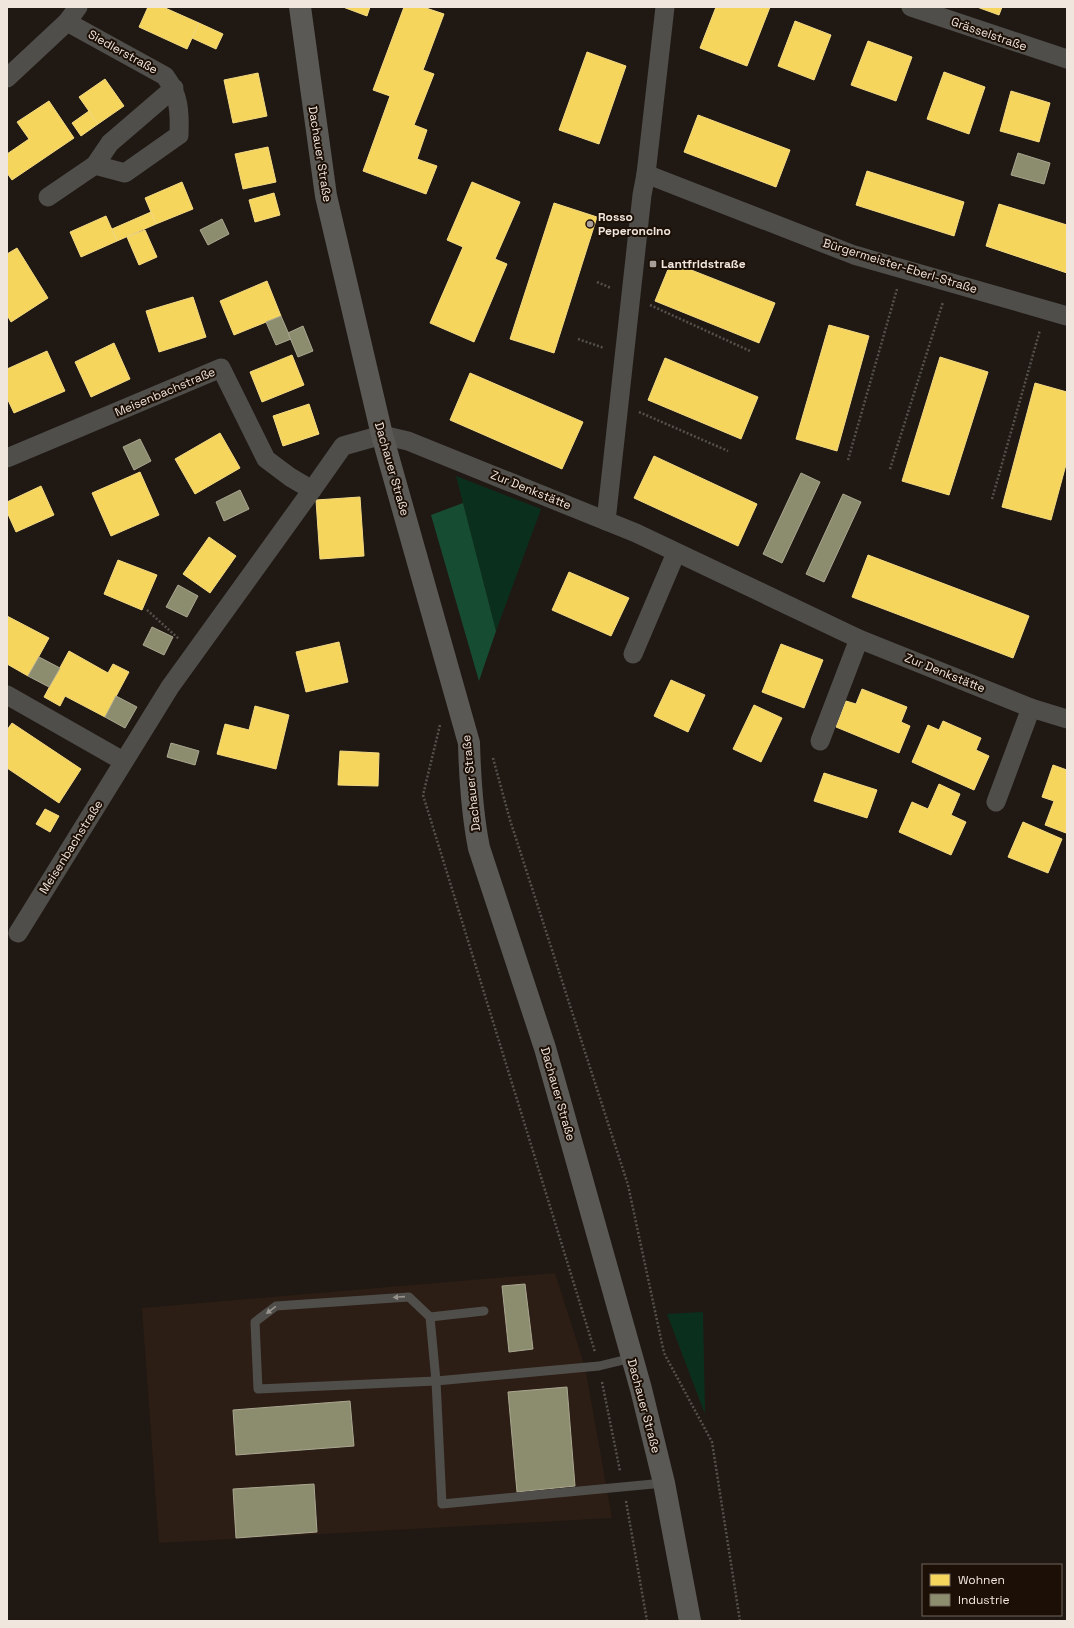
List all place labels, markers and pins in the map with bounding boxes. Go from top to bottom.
place label: Rosso Peperoncino [598,209,671,239]
marker: Rosso Peperoncino [585,219,595,229]
place label: Lantfridstraße [661,256,746,272]
marker: Lantfridstraße [648,259,658,269]

